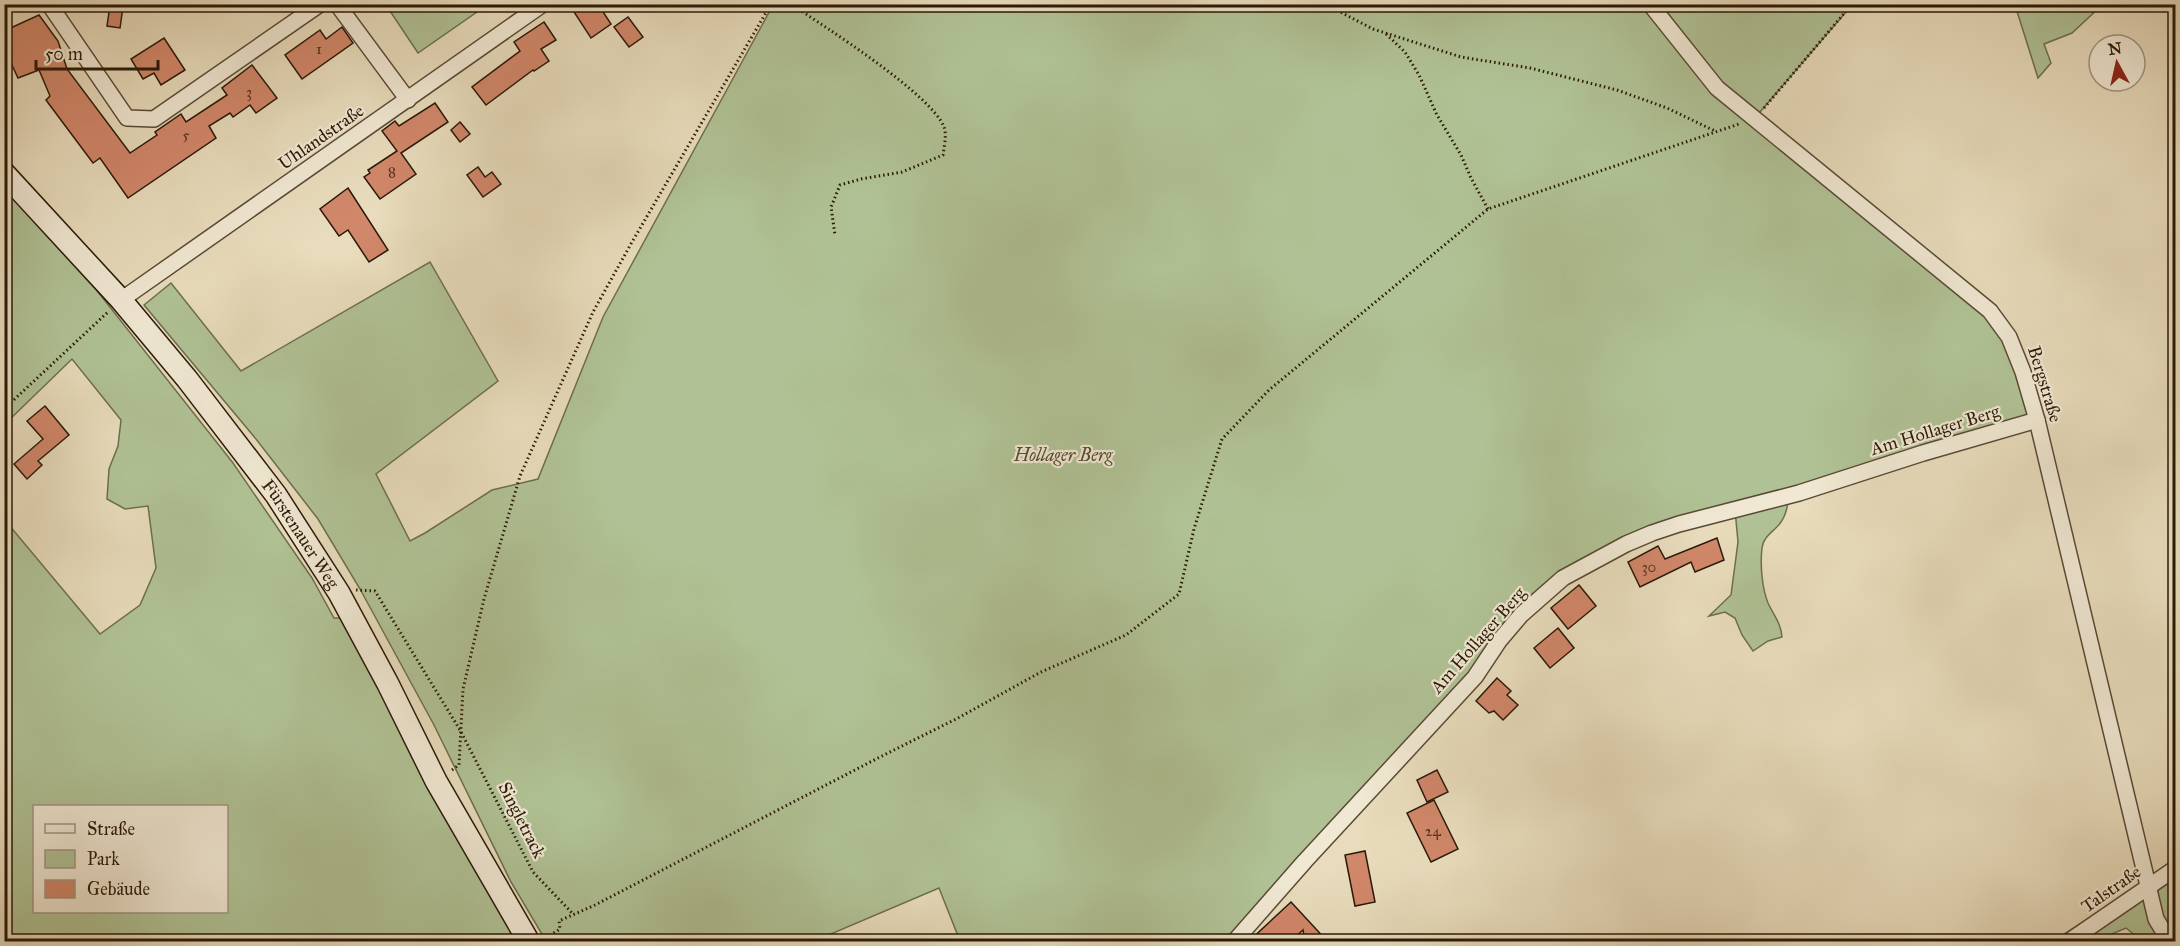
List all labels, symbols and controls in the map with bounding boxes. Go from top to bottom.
scale bar [36,33,158,71]
north arrow [2087,33,2147,93]
text: N [2107,38,2123,59]
house number: 1 [316,40,322,58]
text: 50 m [45,43,83,65]
house number: 3 [246,83,252,101]
street label: Uhlandstraße [274,99,368,175]
house number: 5 [183,126,190,144]
house number: 8 [388,163,396,181]
street label: Bergstraße [2022,343,2067,425]
street label: Am Hollager Berg [1867,400,2003,461]
park label: Hollager Berg [1013,444,1113,466]
street label: Fürstenauer Weg [257,475,345,594]
house number: 30 [1642,558,1656,576]
street label: Am Hollager Berg [1425,582,1531,699]
street label: Singletrack [493,778,551,863]
legend [33,805,228,913]
text: Straße [87,818,135,840]
house number: 24 [1425,822,1442,840]
text: Park [87,848,120,870]
street label: Talstraße [2077,861,2145,917]
text: Gebäude [87,878,150,900]

